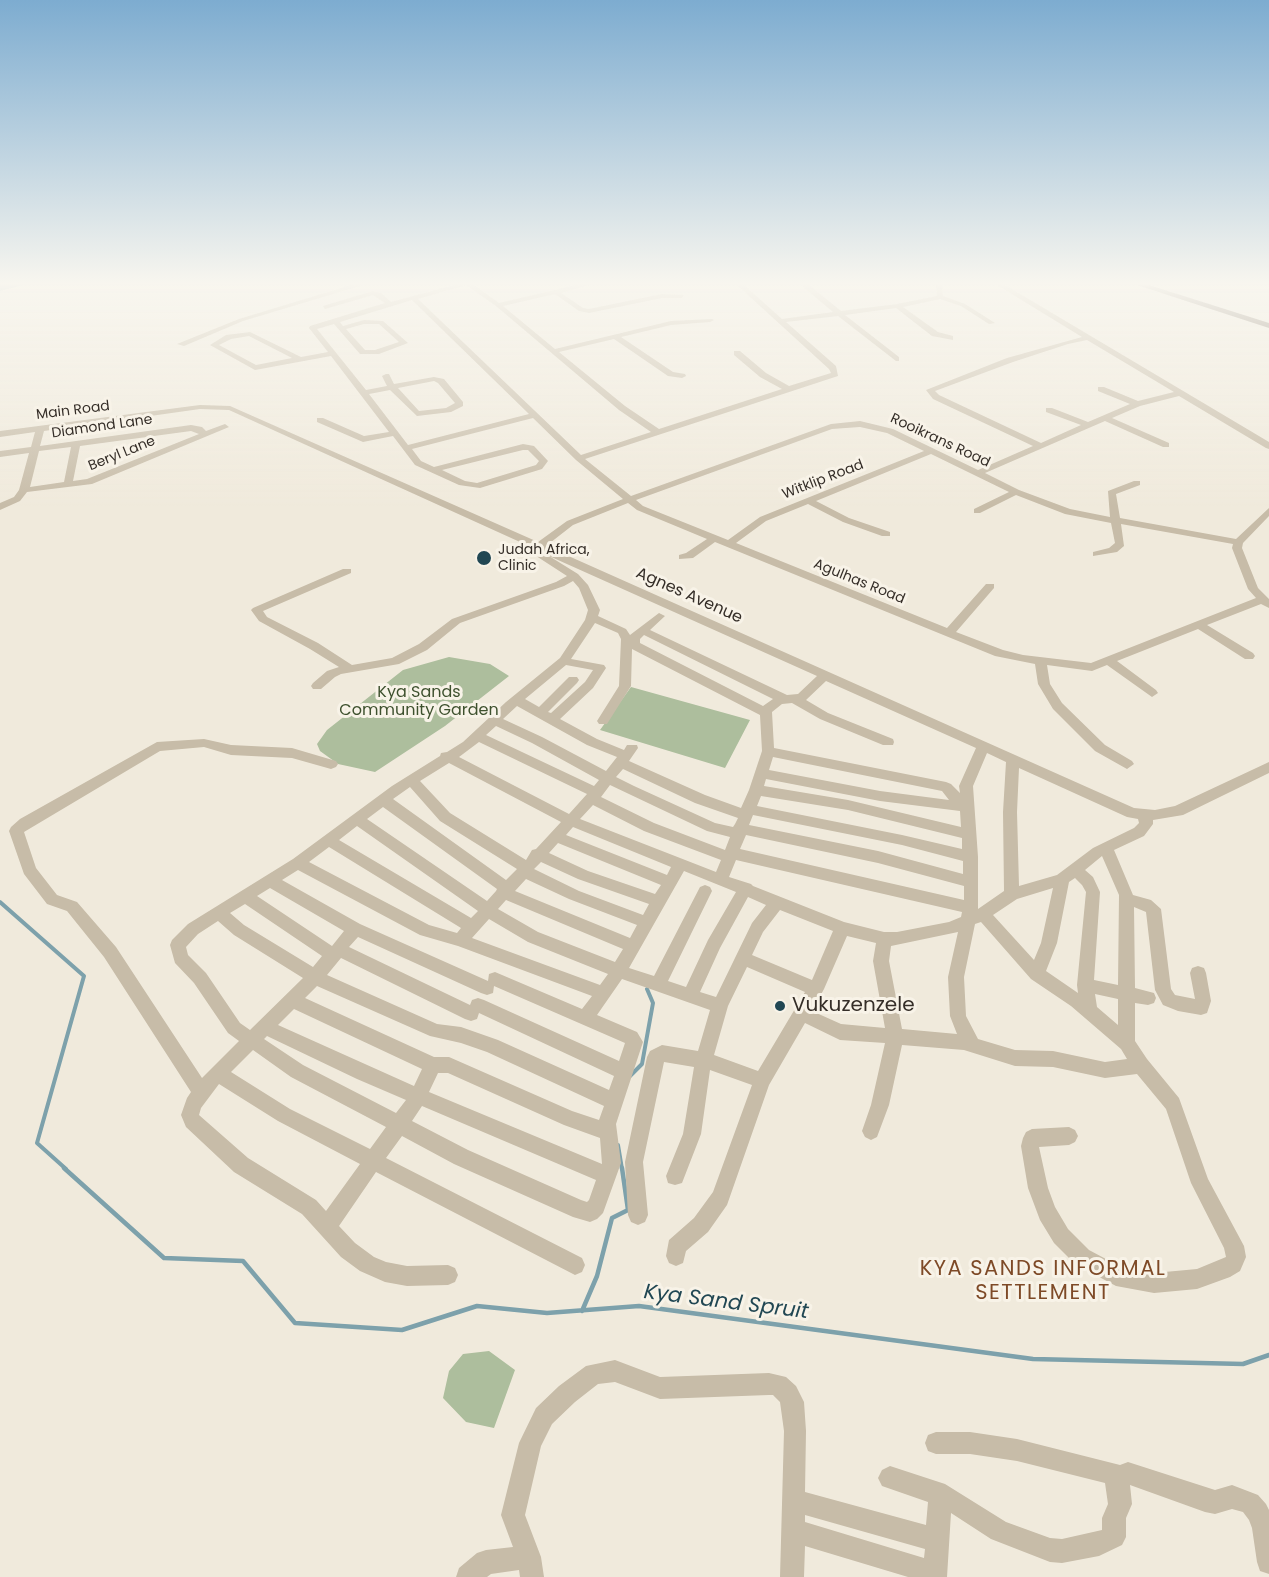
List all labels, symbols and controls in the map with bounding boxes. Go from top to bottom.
street label: Main Road [35,398,111,424]
street label: Rooikrans Road [887,411,993,471]
street label: Diamond Lane [51,412,153,442]
street label: Beryl Lane [86,433,158,475]
street label: Witklip Road [780,457,866,503]
place label: Judah Africa, Clinic [498,542,589,574]
marker: Judah Africa, Clinic [475,549,493,567]
street label: Agulhas Road [811,556,907,608]
street label: Agnes Avenue [633,564,745,628]
park label: Kya Sands Community Garden [339,683,499,721]
place label: Vukuzenzele [792,994,915,1018]
marker: Vukuzenzele [773,999,787,1013]
district label: KYA SANDS INFORMAL SETTLEMENT [920,1257,1166,1307]
water label: Kya Sand Spruit [642,1280,810,1326]

